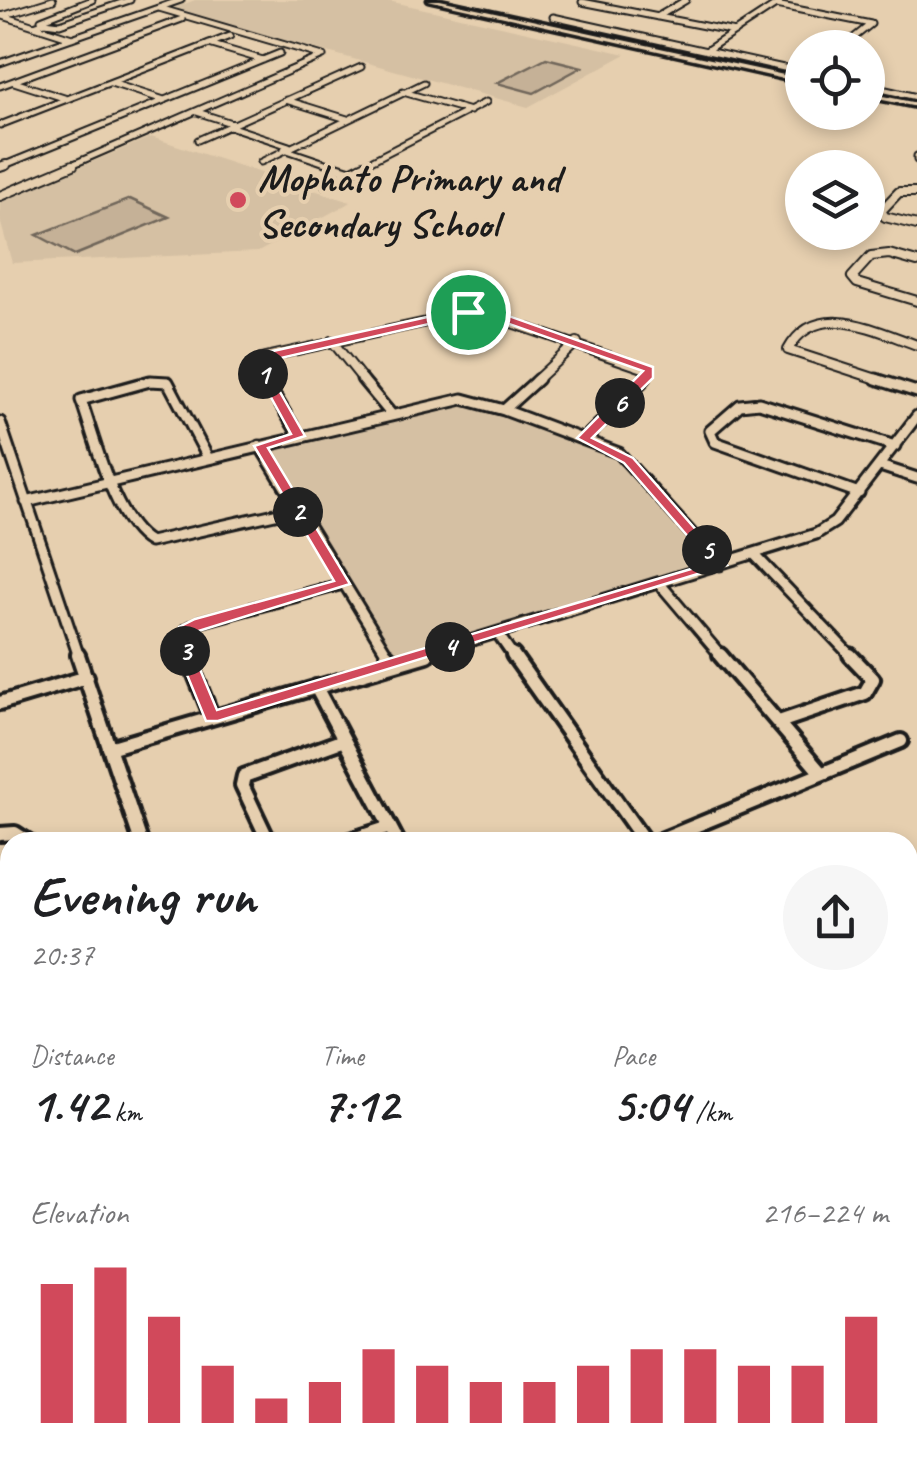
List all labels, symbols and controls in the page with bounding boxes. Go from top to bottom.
map controls [785,30,885,250]
button: locate [785,30,885,130]
button: layers [785,150,885,250]
place label: Mophato Primary and Secondary School [258,153,567,249]
marker: Mophato Primary and Secondary School [227,189,249,211]
pin [426,270,511,355]
icon: arrive [441,285,496,340]
pin: 1 [238,349,288,399]
text: 1 [257,356,269,391]
pin: 6 [595,378,645,428]
text: 6 [613,385,627,420]
pin: 2 [273,487,323,537]
text: 2 [292,494,304,529]
pin: 5 [682,525,732,575]
text: 5 [701,532,713,567]
pin: 4 [425,622,475,672]
pin: 3 [160,626,210,676]
text: 4 [444,629,456,664]
text: 3 [179,633,191,668]
text: Evening run [30,861,255,931]
button: share [783,865,888,970]
text: 20:37 [30,934,94,975]
text: Distance [30,1038,114,1073]
text: Time [321,1038,364,1073]
text: Pace [612,1038,655,1073]
text: 1.42 [30,1073,107,1136]
text: 7:12 [321,1073,398,1136]
text: 5:04 [612,1073,689,1136]
text: km [107,1094,142,1129]
text: /km [689,1094,732,1129]
text: Elevation [30,1192,128,1233]
text: 216–224 m [762,1192,888,1233]

